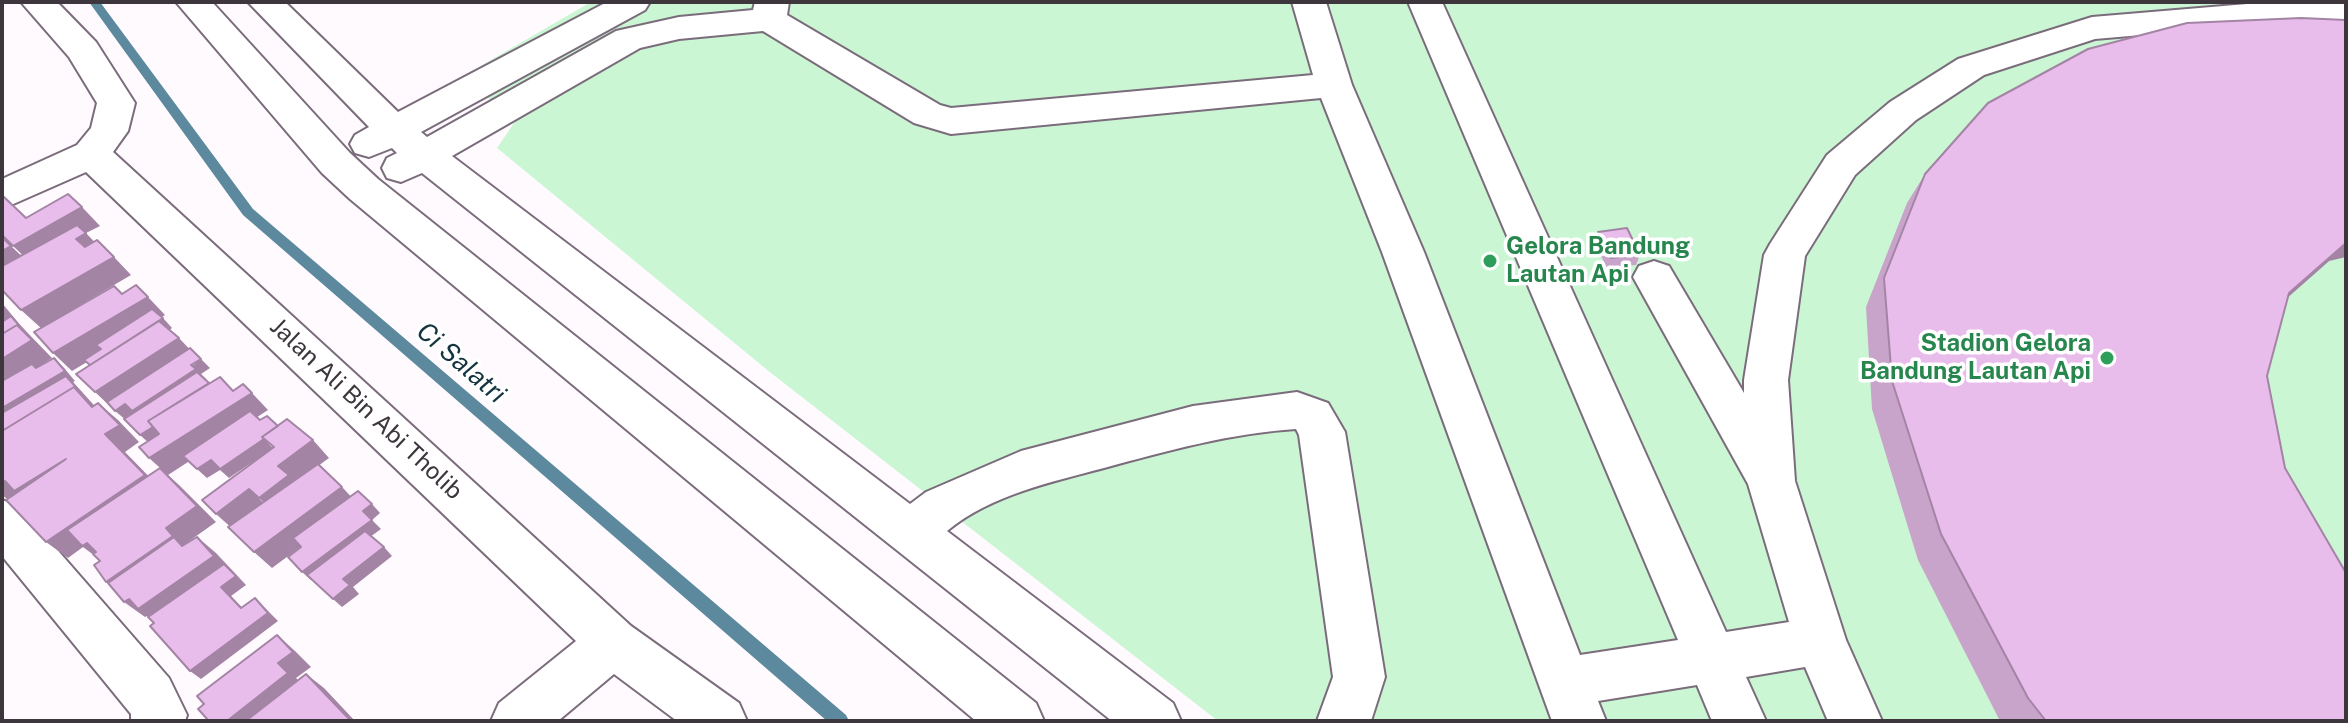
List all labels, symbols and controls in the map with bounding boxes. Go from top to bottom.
place label: Gelora Bandung Lautan Api [1506,233,1690,289]
marker: Gelora Bandung Lautan Api [1481,252,1499,270]
street label: Jalan Ali Bin Abi Tholib [264,312,468,506]
water label: Ci Salatri [410,316,512,410]
place label: Stadion Gelora Bandung Lautan Api [1860,330,2091,386]
marker: Stadion Gelora Bandung Lautan Api [2098,349,2116,367]

